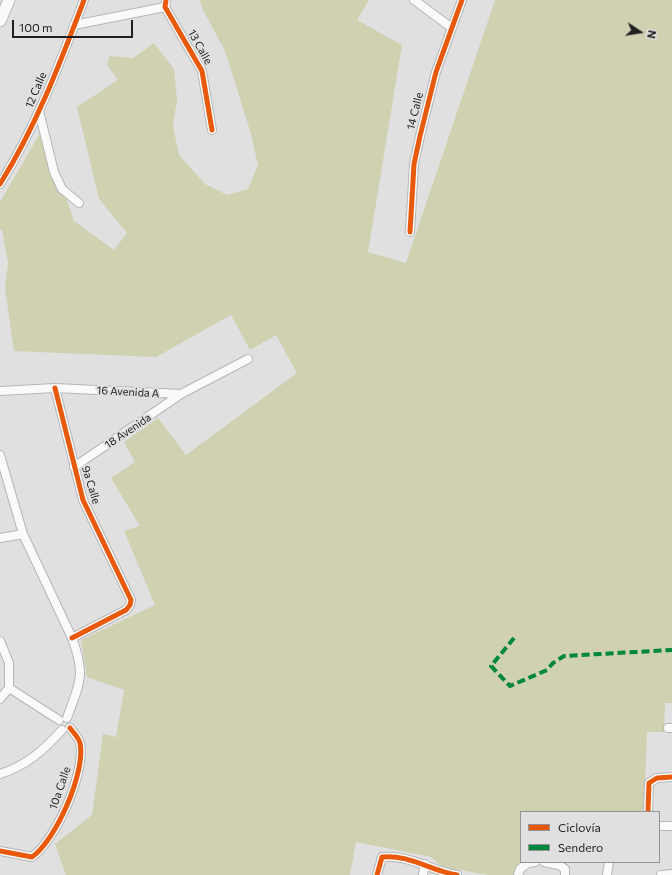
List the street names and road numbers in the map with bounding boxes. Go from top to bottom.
street label: 13 Calle [185,27,215,67]
street label: 12 Calle [23,70,49,110]
street label: 14 Calle [404,91,426,131]
street label: 16 Avenida A [96,384,160,400]
street label: 18 Avenida [102,411,154,451]
street label: 9a Calle [79,464,103,506]
street label: 10a Calle [47,765,73,811]

